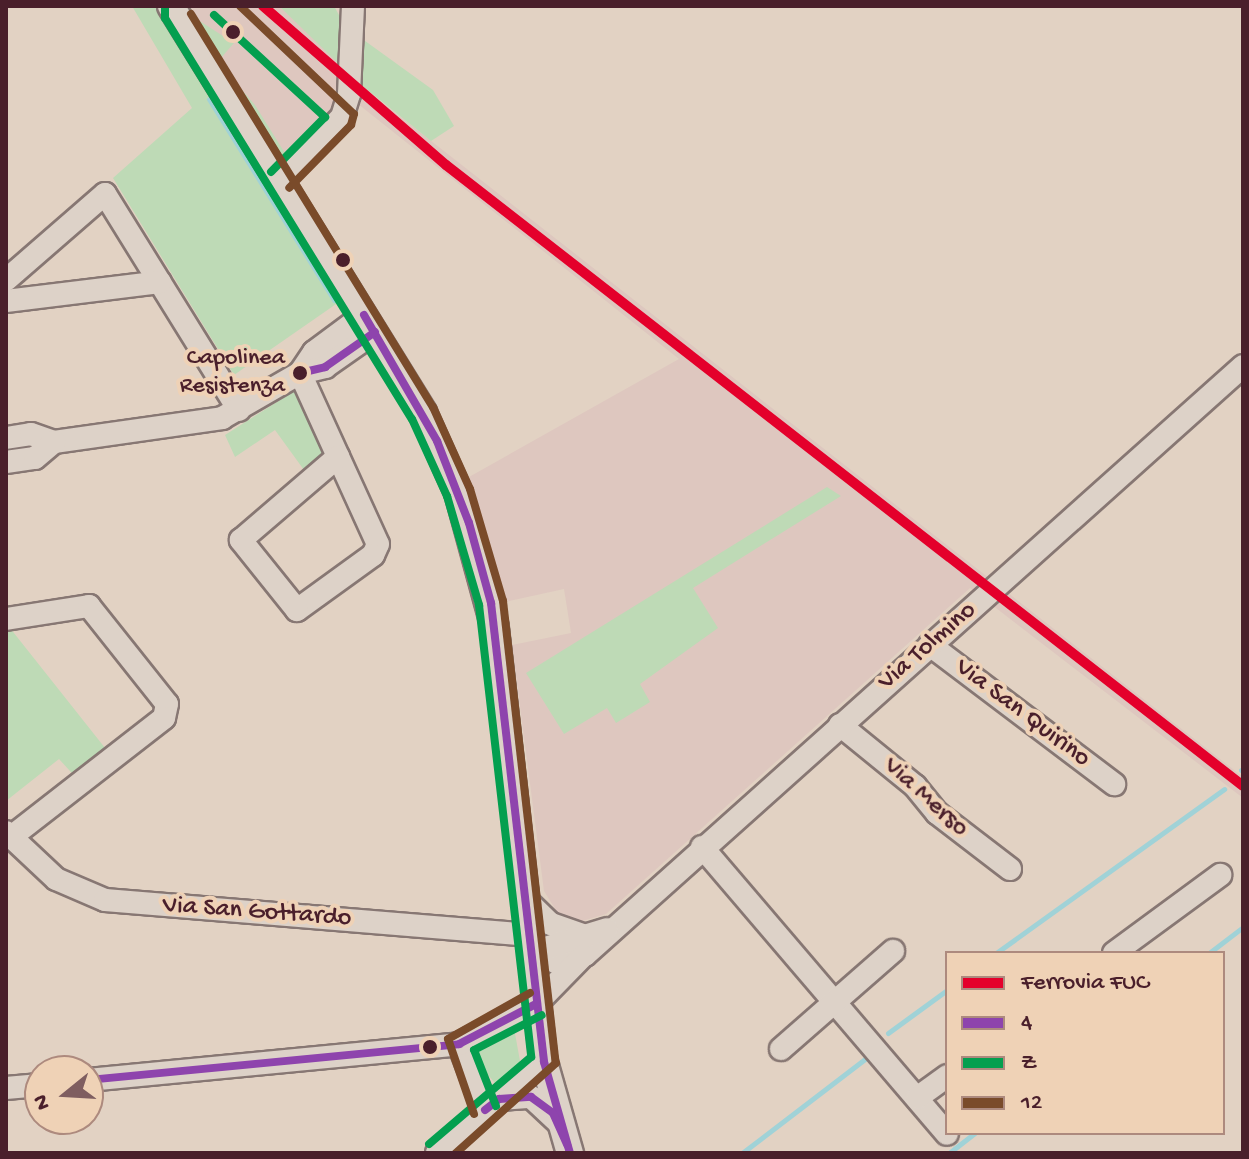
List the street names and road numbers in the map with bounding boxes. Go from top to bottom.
street label: Via Tolmino [873,596,983,698]
street label: Via San Quirino [948,653,1096,775]
street label: Via Merso [876,751,974,845]
street label: Via San Gottardo [162,891,352,935]

